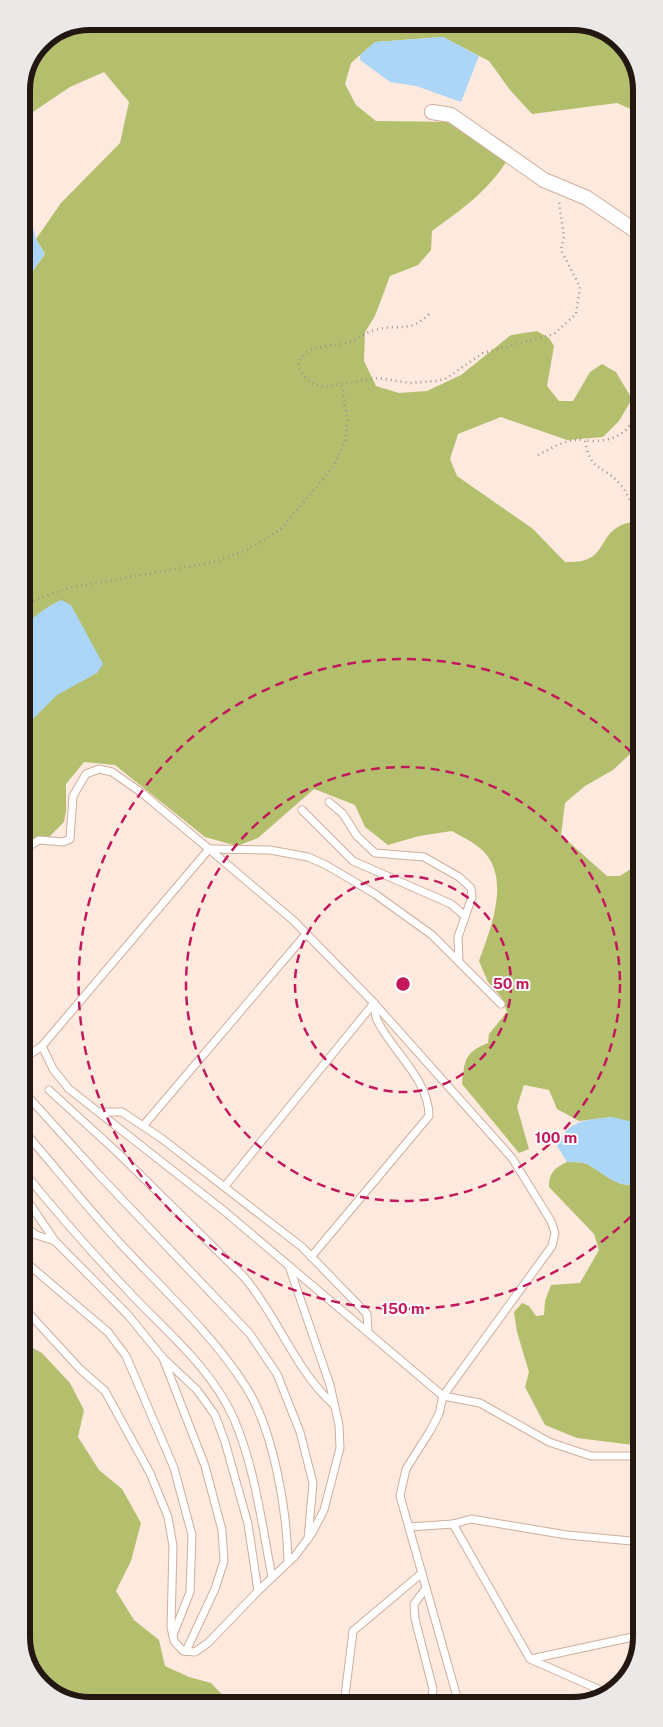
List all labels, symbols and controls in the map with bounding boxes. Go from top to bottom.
centre of rings [394,975,412,993]
text: 50 m [493,975,529,992]
text: 100 m [535,1129,577,1146]
text: 150 m [381,1300,425,1317]

